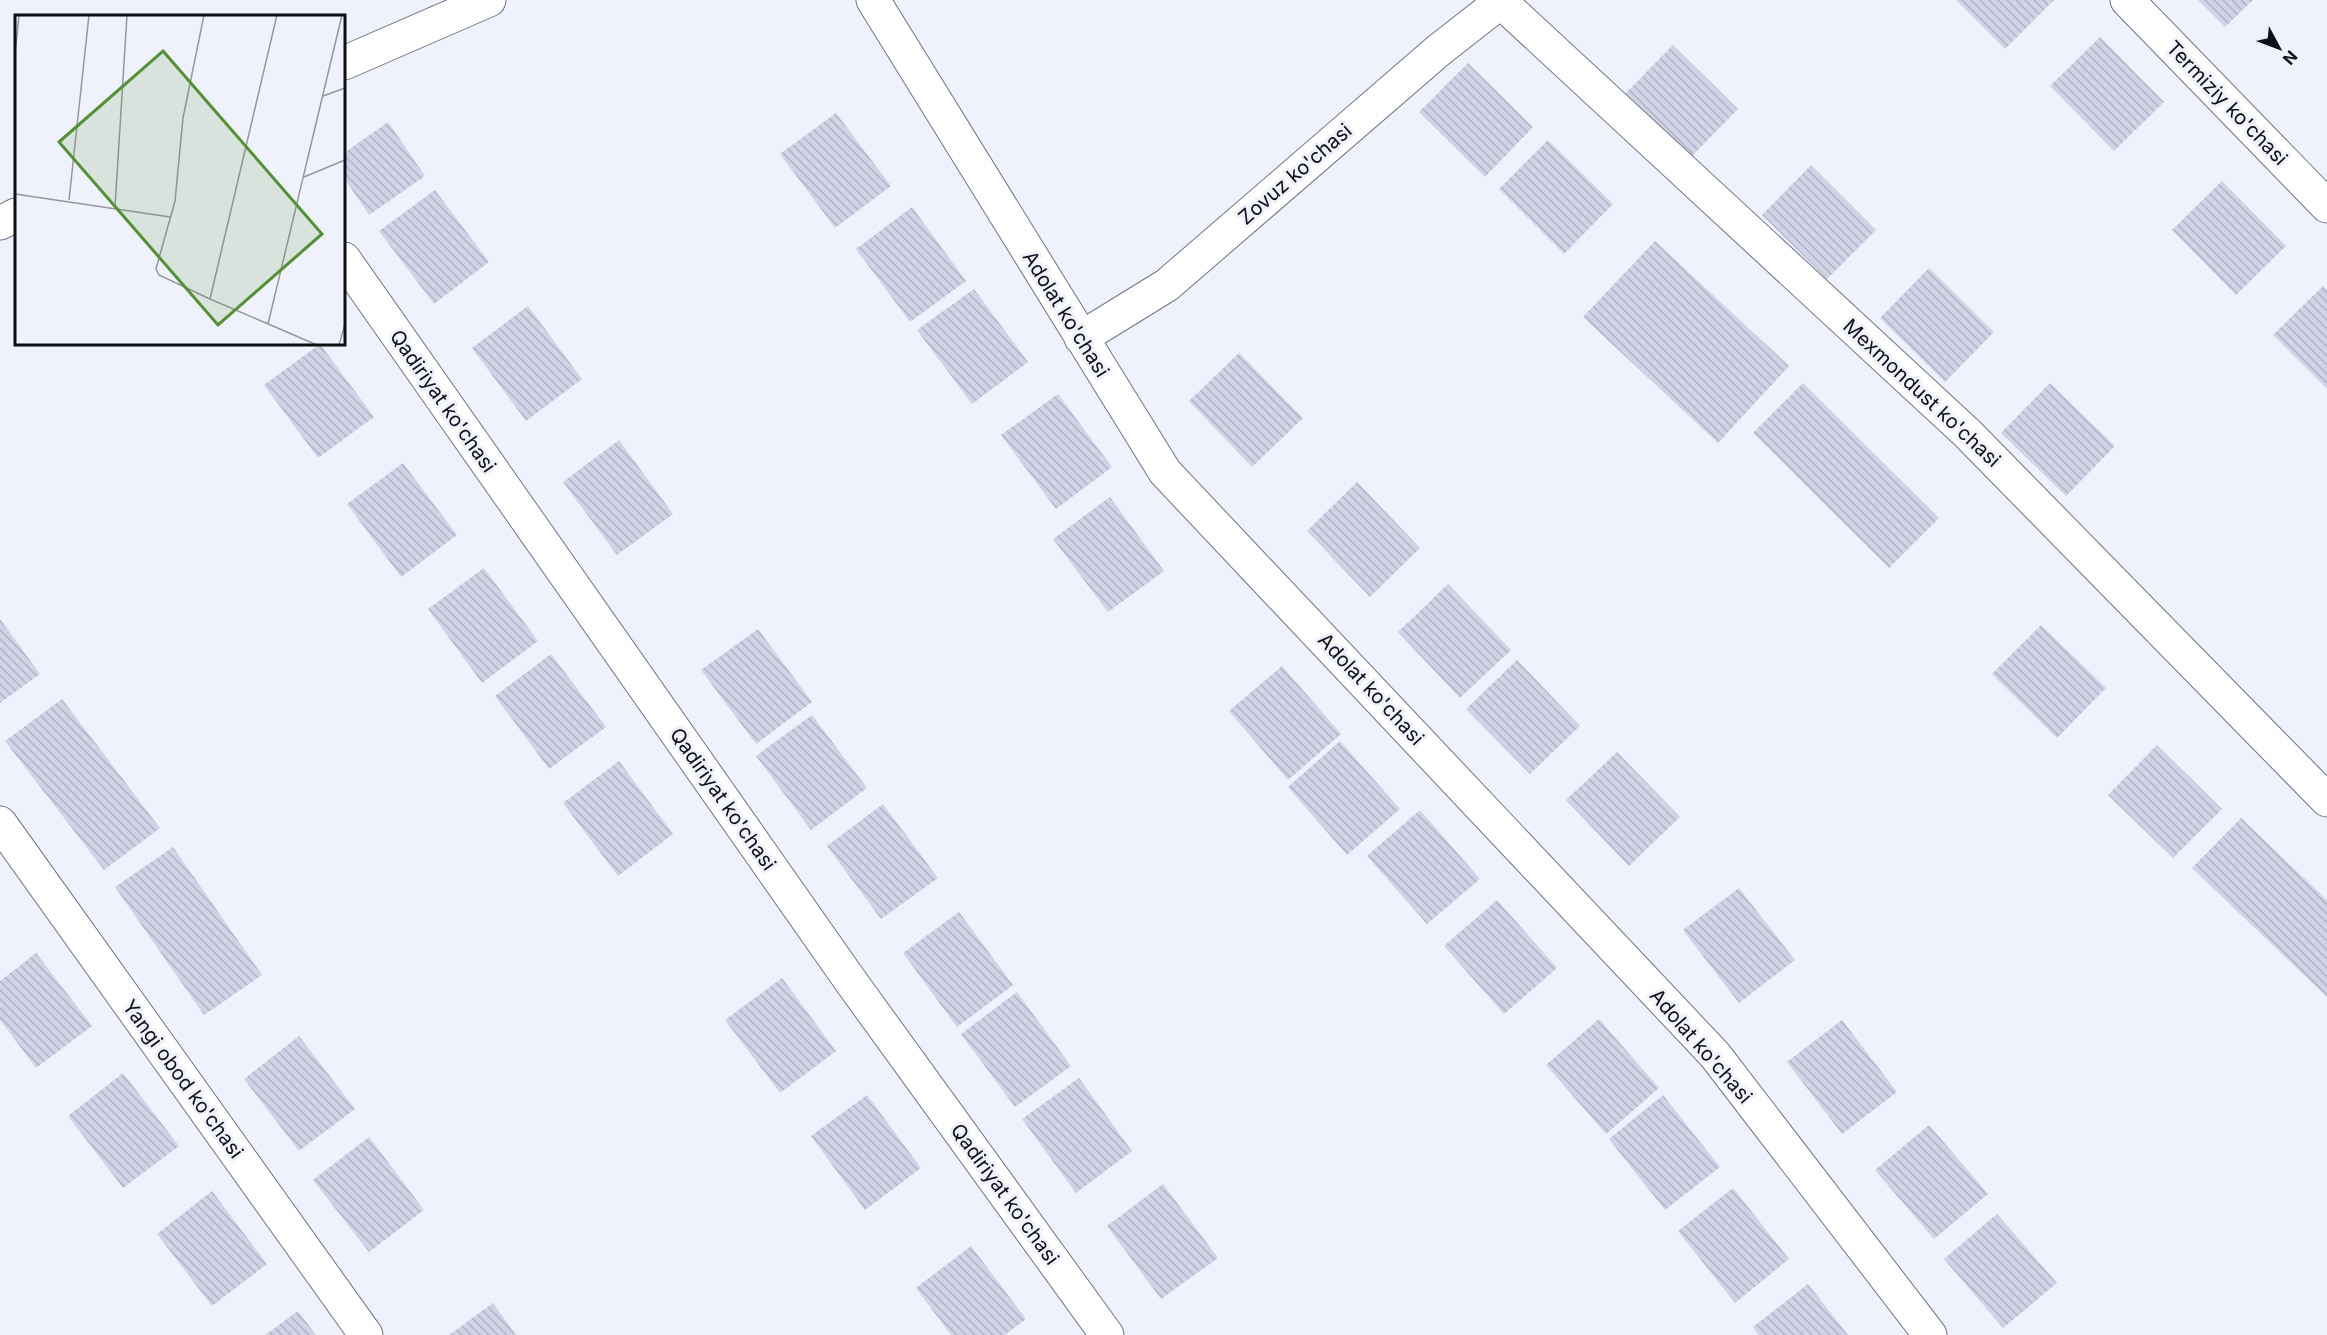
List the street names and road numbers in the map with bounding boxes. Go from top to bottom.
street label: Termiziy ko'chasi [2161,36,2293,170]
street label: Zovuz ko'chasi [1234,118,1356,230]
street label: Adolat ko'chasi [1018,247,1114,381]
street label: Mexmondust ko'chasi [1838,314,2006,472]
street label: Qadiriyat ko'chasi [385,325,501,477]
street label: Adolat ko'chasi [1313,628,1429,750]
street label: Qadiriyat ko'chasi [665,723,781,875]
street label: Adolat ko'chasi [1645,984,1757,1108]
street label: Yangi obod ko'chasi [117,995,249,1163]
street label: Qadiriyat ko'chasi [946,1119,1064,1269]

